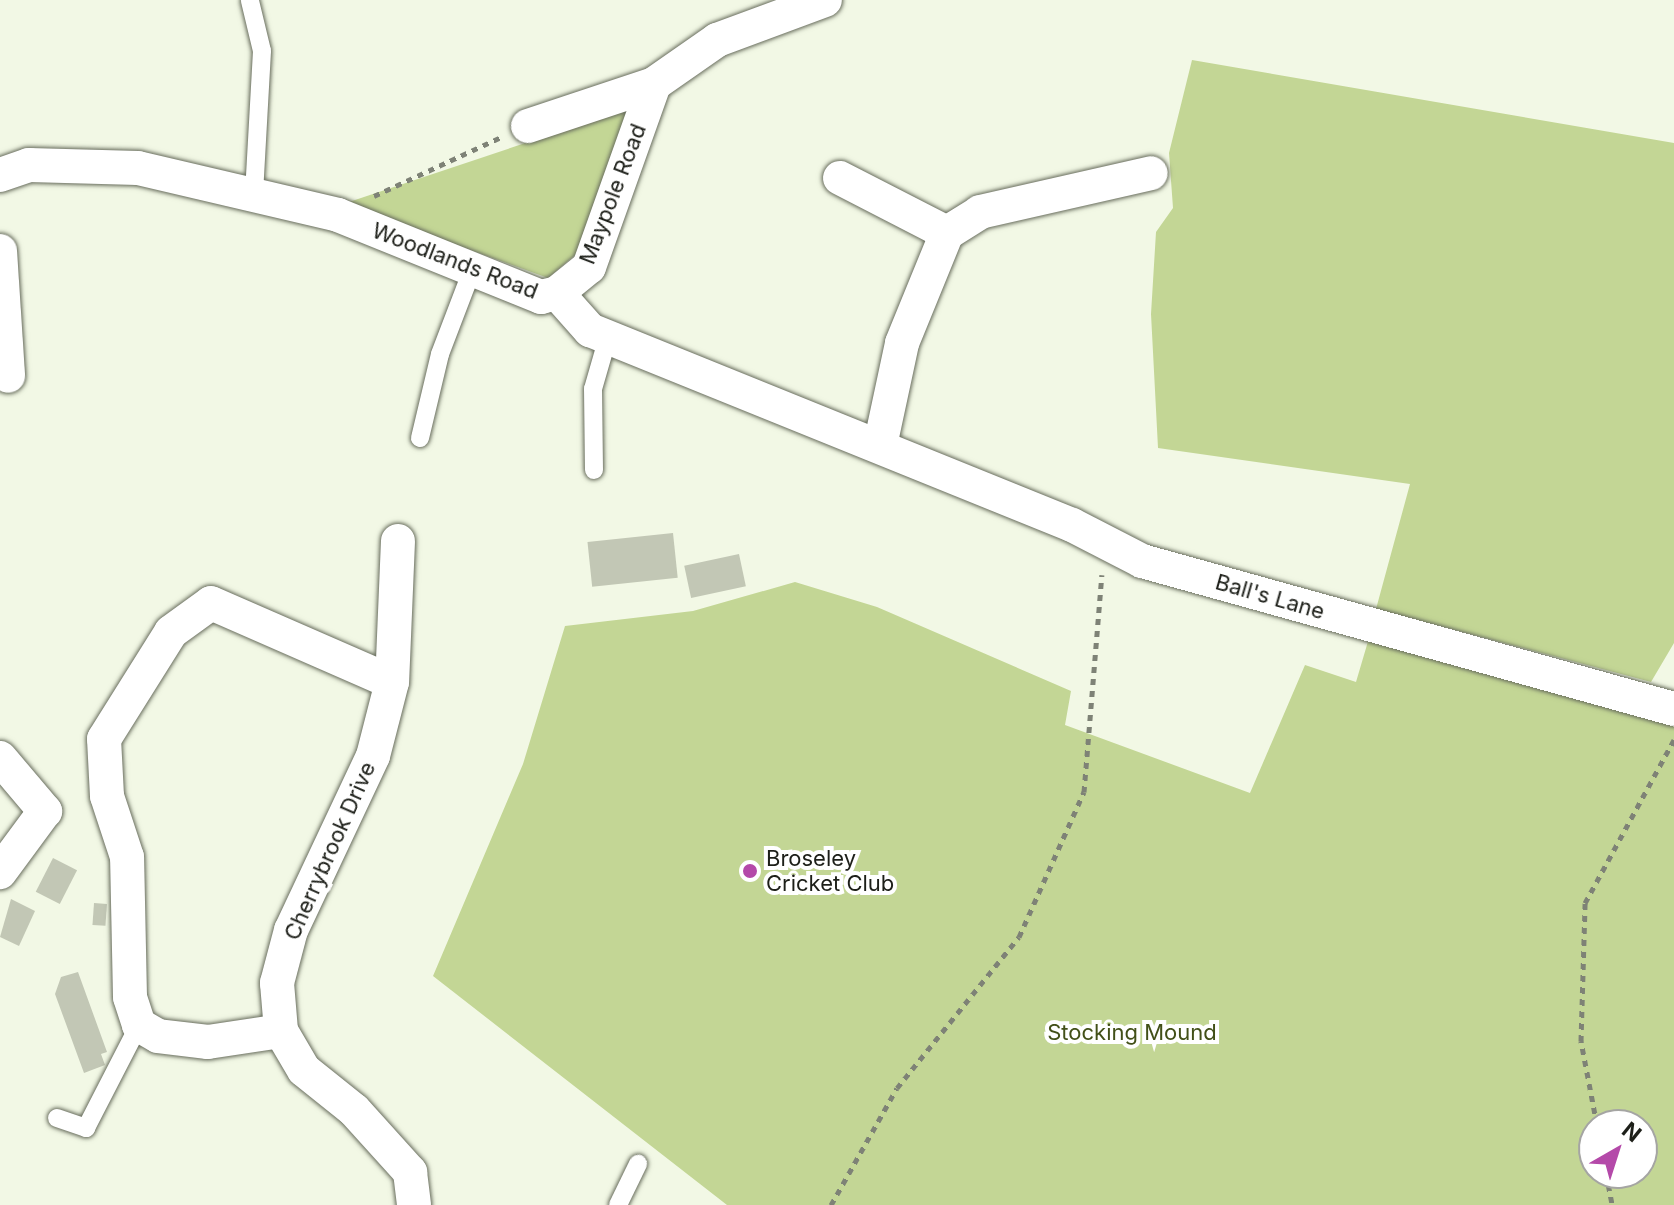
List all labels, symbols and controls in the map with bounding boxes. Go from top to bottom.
street label: Maypole Road [574,120,652,268]
street label: Woodlands Road [368,217,542,305]
street label: Ball's Lane [1212,569,1328,625]
street label: Cherrybrook Drive [279,758,381,944]
place label: Broseley Cricket Club [766,845,894,896]
marker: Broseley Cricket Club [741,862,759,880]
park label: Stocking Mound [1047,1020,1217,1046]
north arrow [1578,1109,1658,1189]
text: N [1617,1117,1647,1147]

